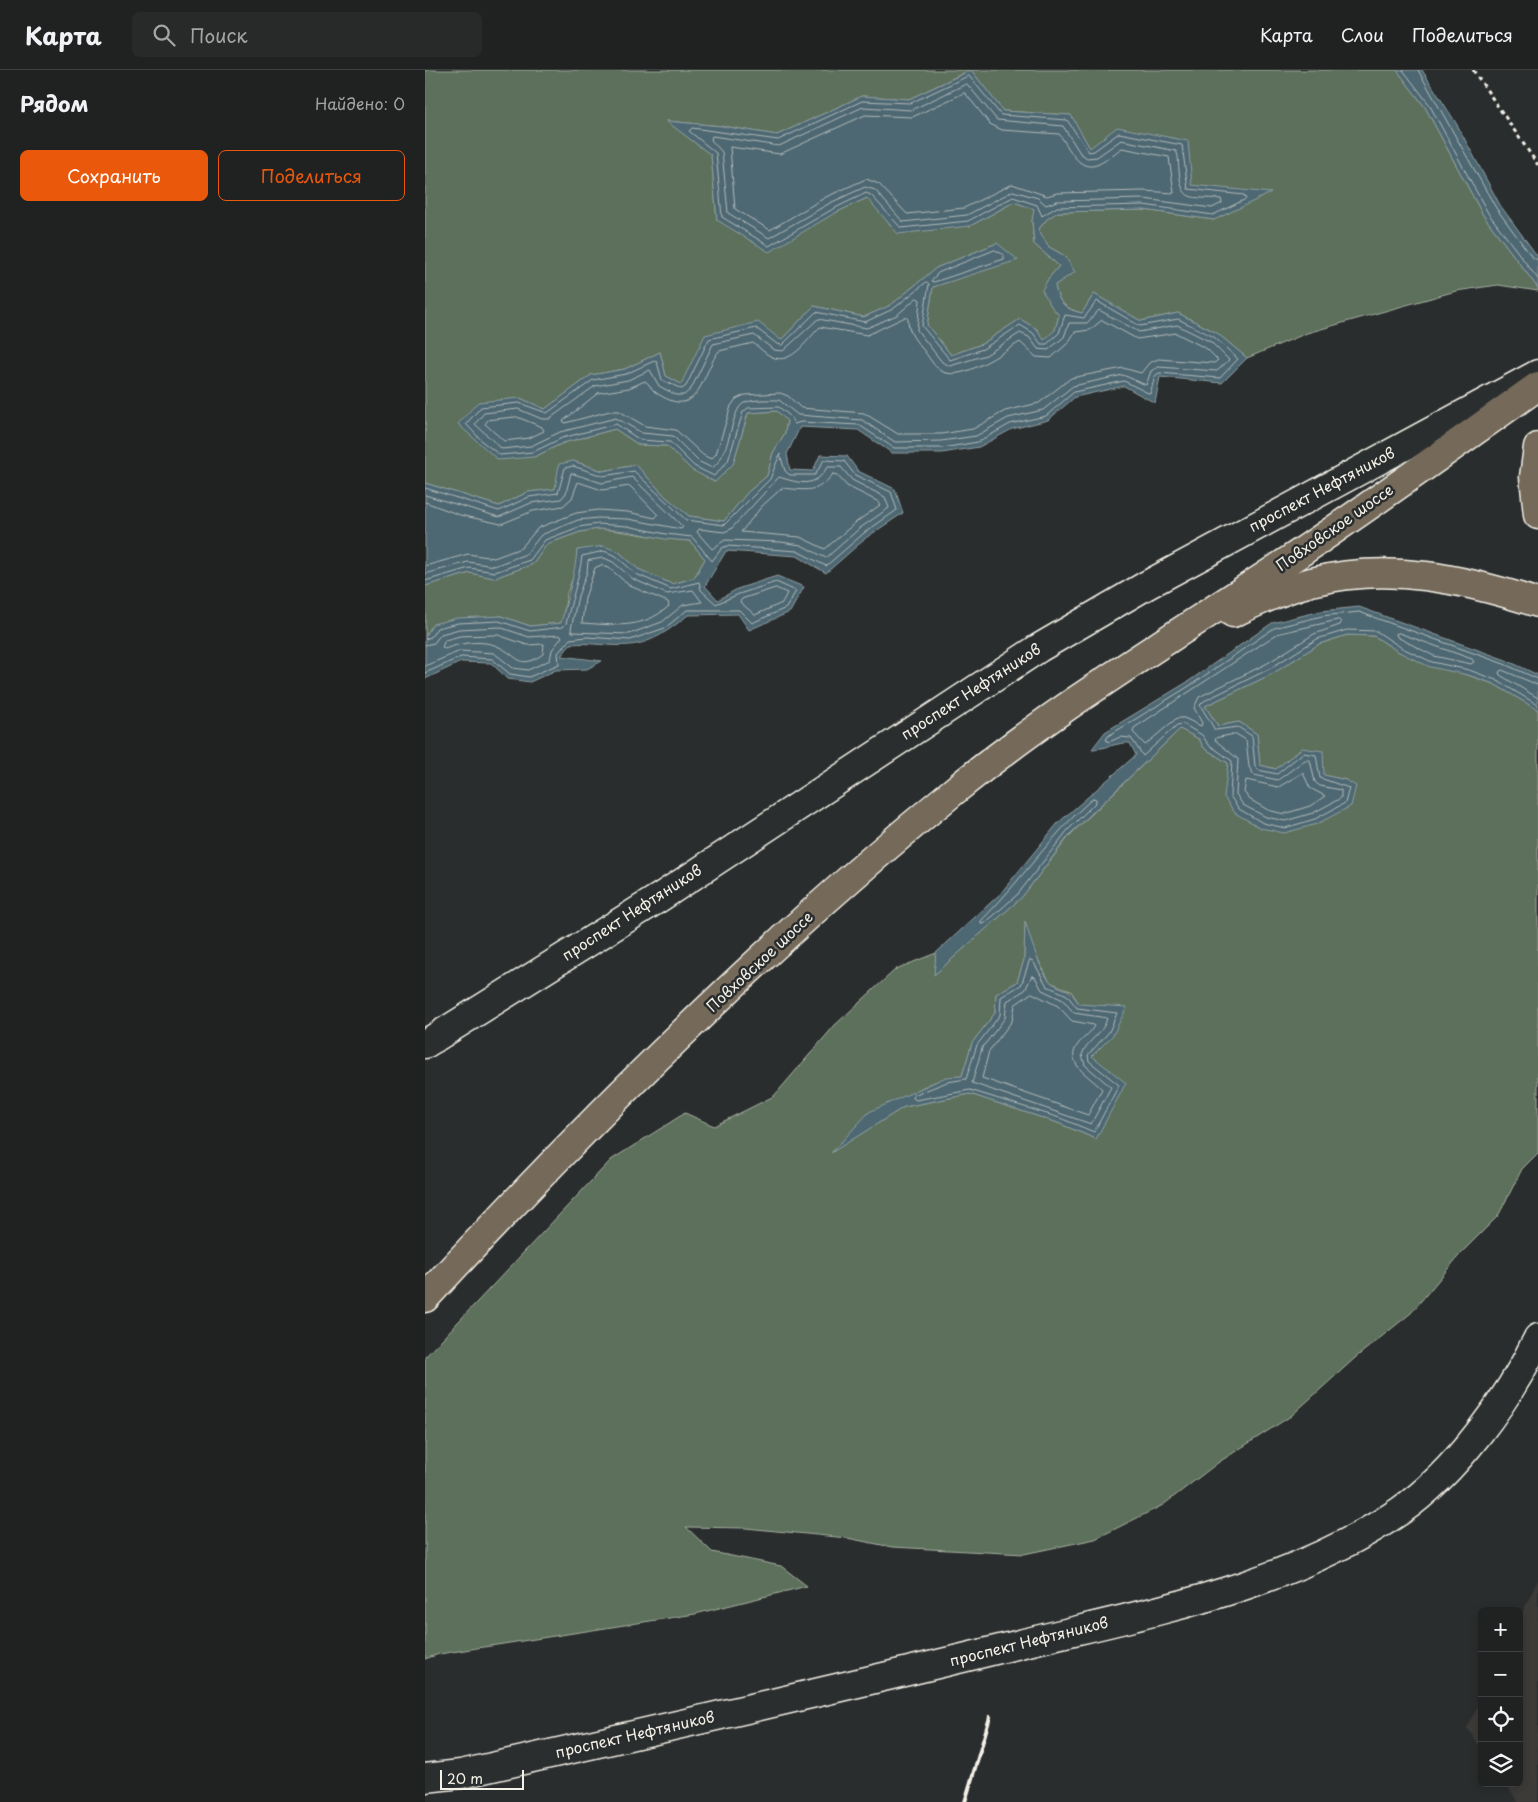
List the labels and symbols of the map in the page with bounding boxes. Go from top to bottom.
street label: проспект Нефтяников [1244,440,1399,537]
street label: Повховское шоссе [1271,478,1398,576]
street label: проспект Нефтяников [896,637,1045,745]
street label: проспект Нефтяников [557,858,706,966]
street label: Повховское шоссе [700,905,818,1017]
street label: проспект Нефтяников [947,1610,1111,1671]
street label: проспект Нефтяников [553,1704,717,1763]
scale bar [440,1767,524,1790]

